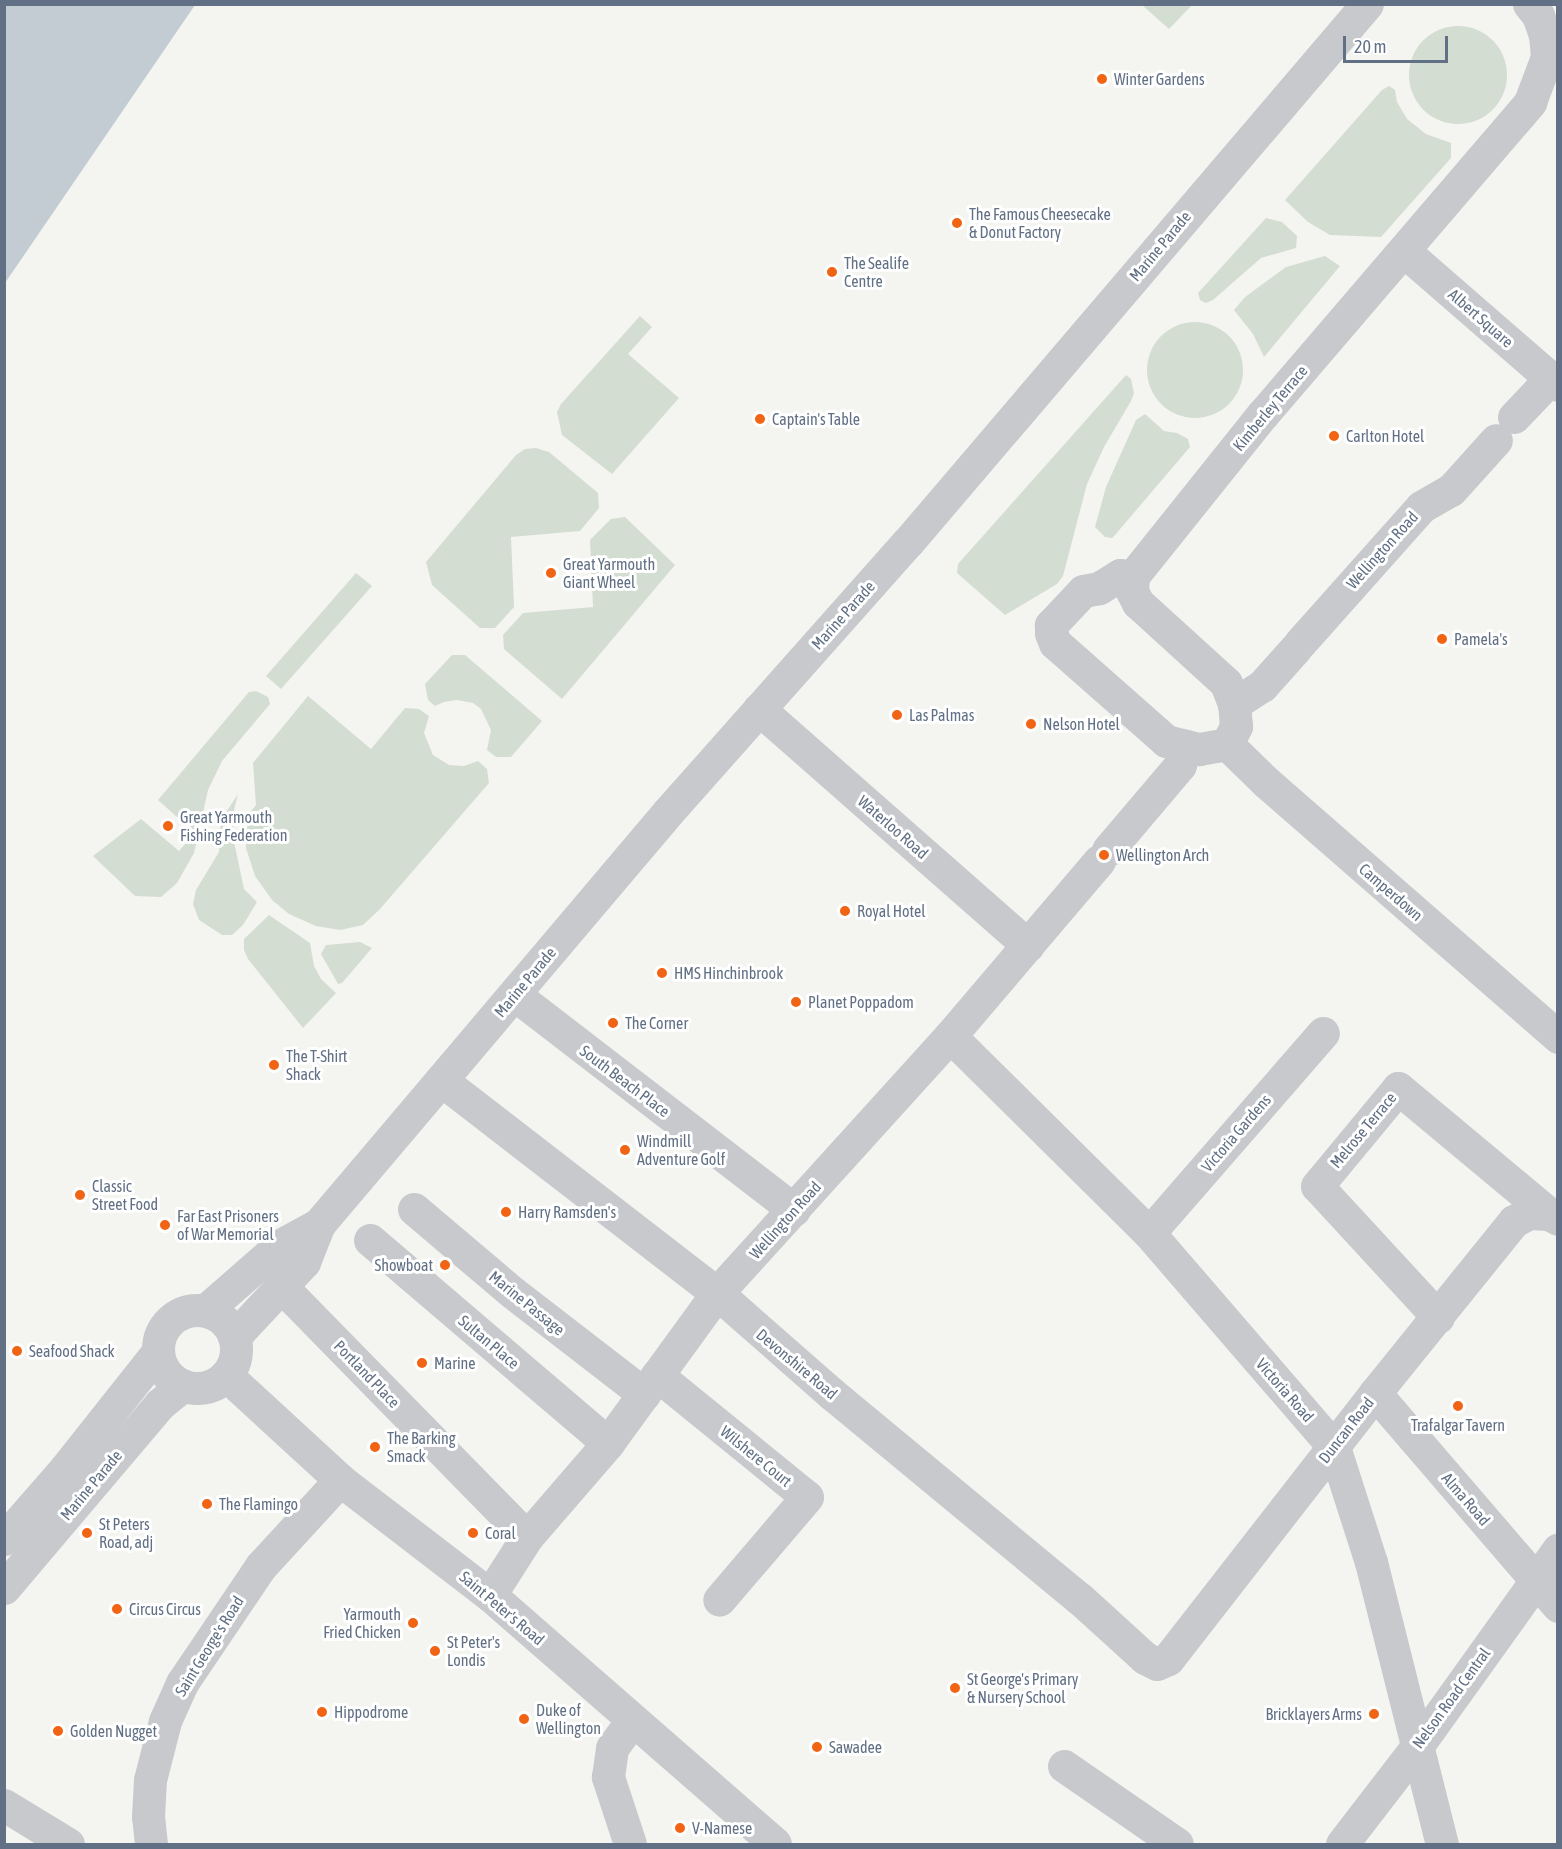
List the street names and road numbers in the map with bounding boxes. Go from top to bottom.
street label: Marine Parade [1125,207,1195,285]
street label: Albert Square [1445,285,1517,351]
street label: Kimberley Terrace [1229,361,1311,455]
street label: Wellington Road [1342,507,1422,593]
street label: Marine Parade [807,577,879,653]
street label: Waterloo Road [854,791,932,863]
street label: Camperdown [1355,859,1427,925]
street label: Marine Parade [490,943,560,1021]
street label: South Beach Place [576,1041,674,1121]
street label: Melrose Terrace [1326,1088,1400,1172]
street label: Victoria Gardens [1197,1090,1275,1176]
street label: Wellington Road [745,1177,825,1263]
street label: Marine Passage [485,1267,569,1339]
street label: Sultan Place [455,1311,523,1373]
street label: Devonshire Road [753,1325,841,1403]
street label: Portland Place [330,1336,404,1412]
street label: Victoria Road [1252,1354,1318,1426]
street label: Duncan Road [1314,1393,1378,1467]
street label: Wilshere Court [717,1421,795,1491]
street label: Marine Parade [56,1446,126,1524]
street label: Alma Road [1438,1469,1494,1529]
street label: Saint Peter's Road [456,1567,548,1649]
street label: Saint George's Road [171,1592,247,1700]
street label: Nelson Road Central [1408,1644,1494,1752]

